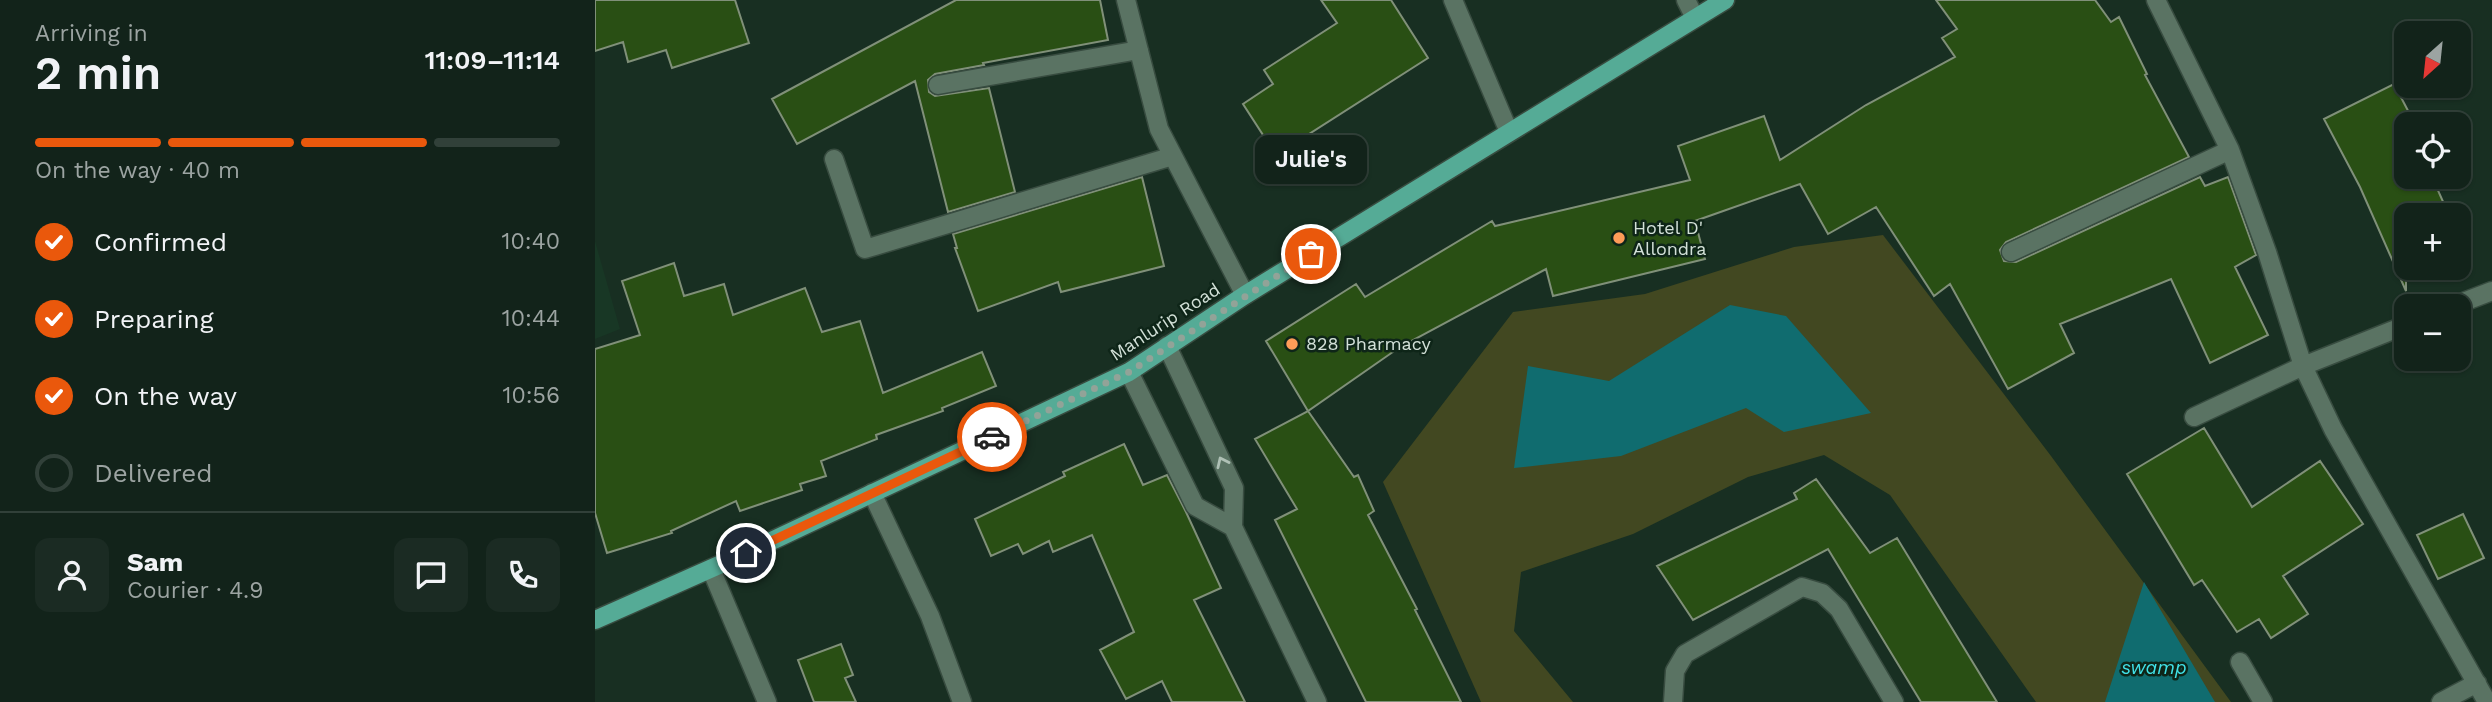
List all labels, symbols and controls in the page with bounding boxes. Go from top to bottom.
text: Arriving in [35,20,148,47]
north arrow [2394,21,2471,98]
map controls [2394,21,2471,371]
text: 11:09–11:14 [425,45,560,75]
text: 2 min [35,46,161,100]
button: locate [2394,112,2471,189]
callout: Julie's [1255,135,1367,184]
text: Julie's [1275,146,1347,173]
text: On the way · 40 m [35,157,240,184]
button: + [2394,203,2471,280]
place label: Hotel D' Allondra [1633,217,1706,259]
icon: check [35,223,73,261]
pin [1281,224,1341,284]
text: Confirmed [94,227,227,257]
text: 10:40 [502,228,560,255]
marker: Hotel D' Allondra [1611,230,1627,246]
icon: bag [1292,235,1330,273]
street label: Manlurip Road [1106,278,1224,365]
button: − [2394,294,2471,371]
icon: check [35,300,73,338]
text: Preparing [94,304,214,334]
text: 10:44 [502,305,560,332]
place label: 828 Pharmacy [1306,333,1432,354]
marker: 828 Pharmacy [1284,336,1300,352]
icon: check [35,377,73,415]
text: On the way [94,381,237,411]
text: 10:56 [503,382,560,409]
courier [957,402,1027,472]
icon: car [973,418,1011,456]
one-way arrow [1216,457,1230,469]
text: Delivered [94,458,213,488]
pin [716,523,776,583]
icon: home [727,534,765,572]
button: person [35,538,109,612]
button: chat [394,538,468,612]
button: phone [486,538,560,612]
text: Sam [127,547,183,577]
text: Courier · 4.9 [127,577,263,604]
water label: swamp [2121,656,2187,679]

